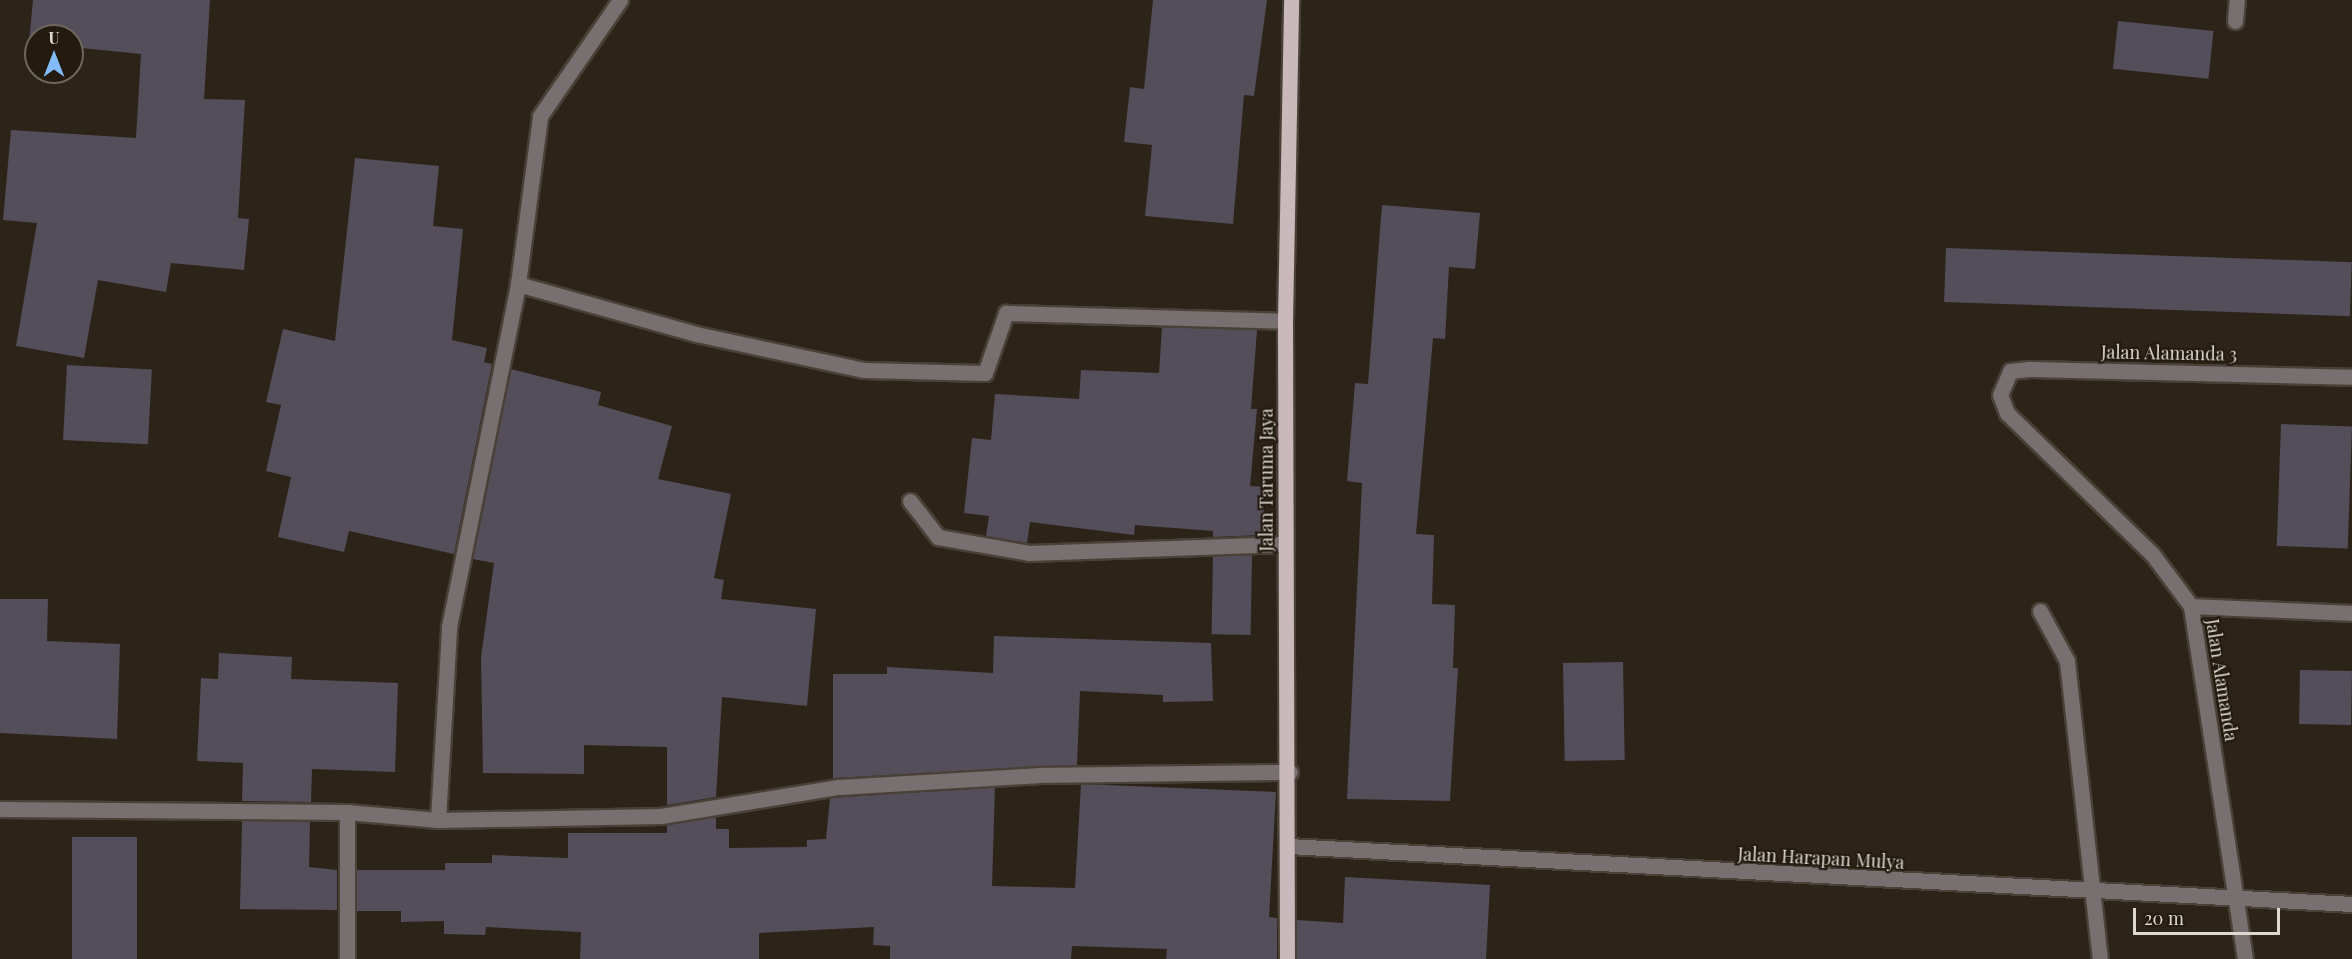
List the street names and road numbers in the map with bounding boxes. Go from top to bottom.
street label: Jalan Alamanda 3 [2100,341,2238,365]
street label: Jalan Taruma Jaya [1255,408,1277,552]
street label: Jalan Alamanda [2202,617,2242,743]
street label: Jalan Harapan Mulya [1737,843,1905,873]

